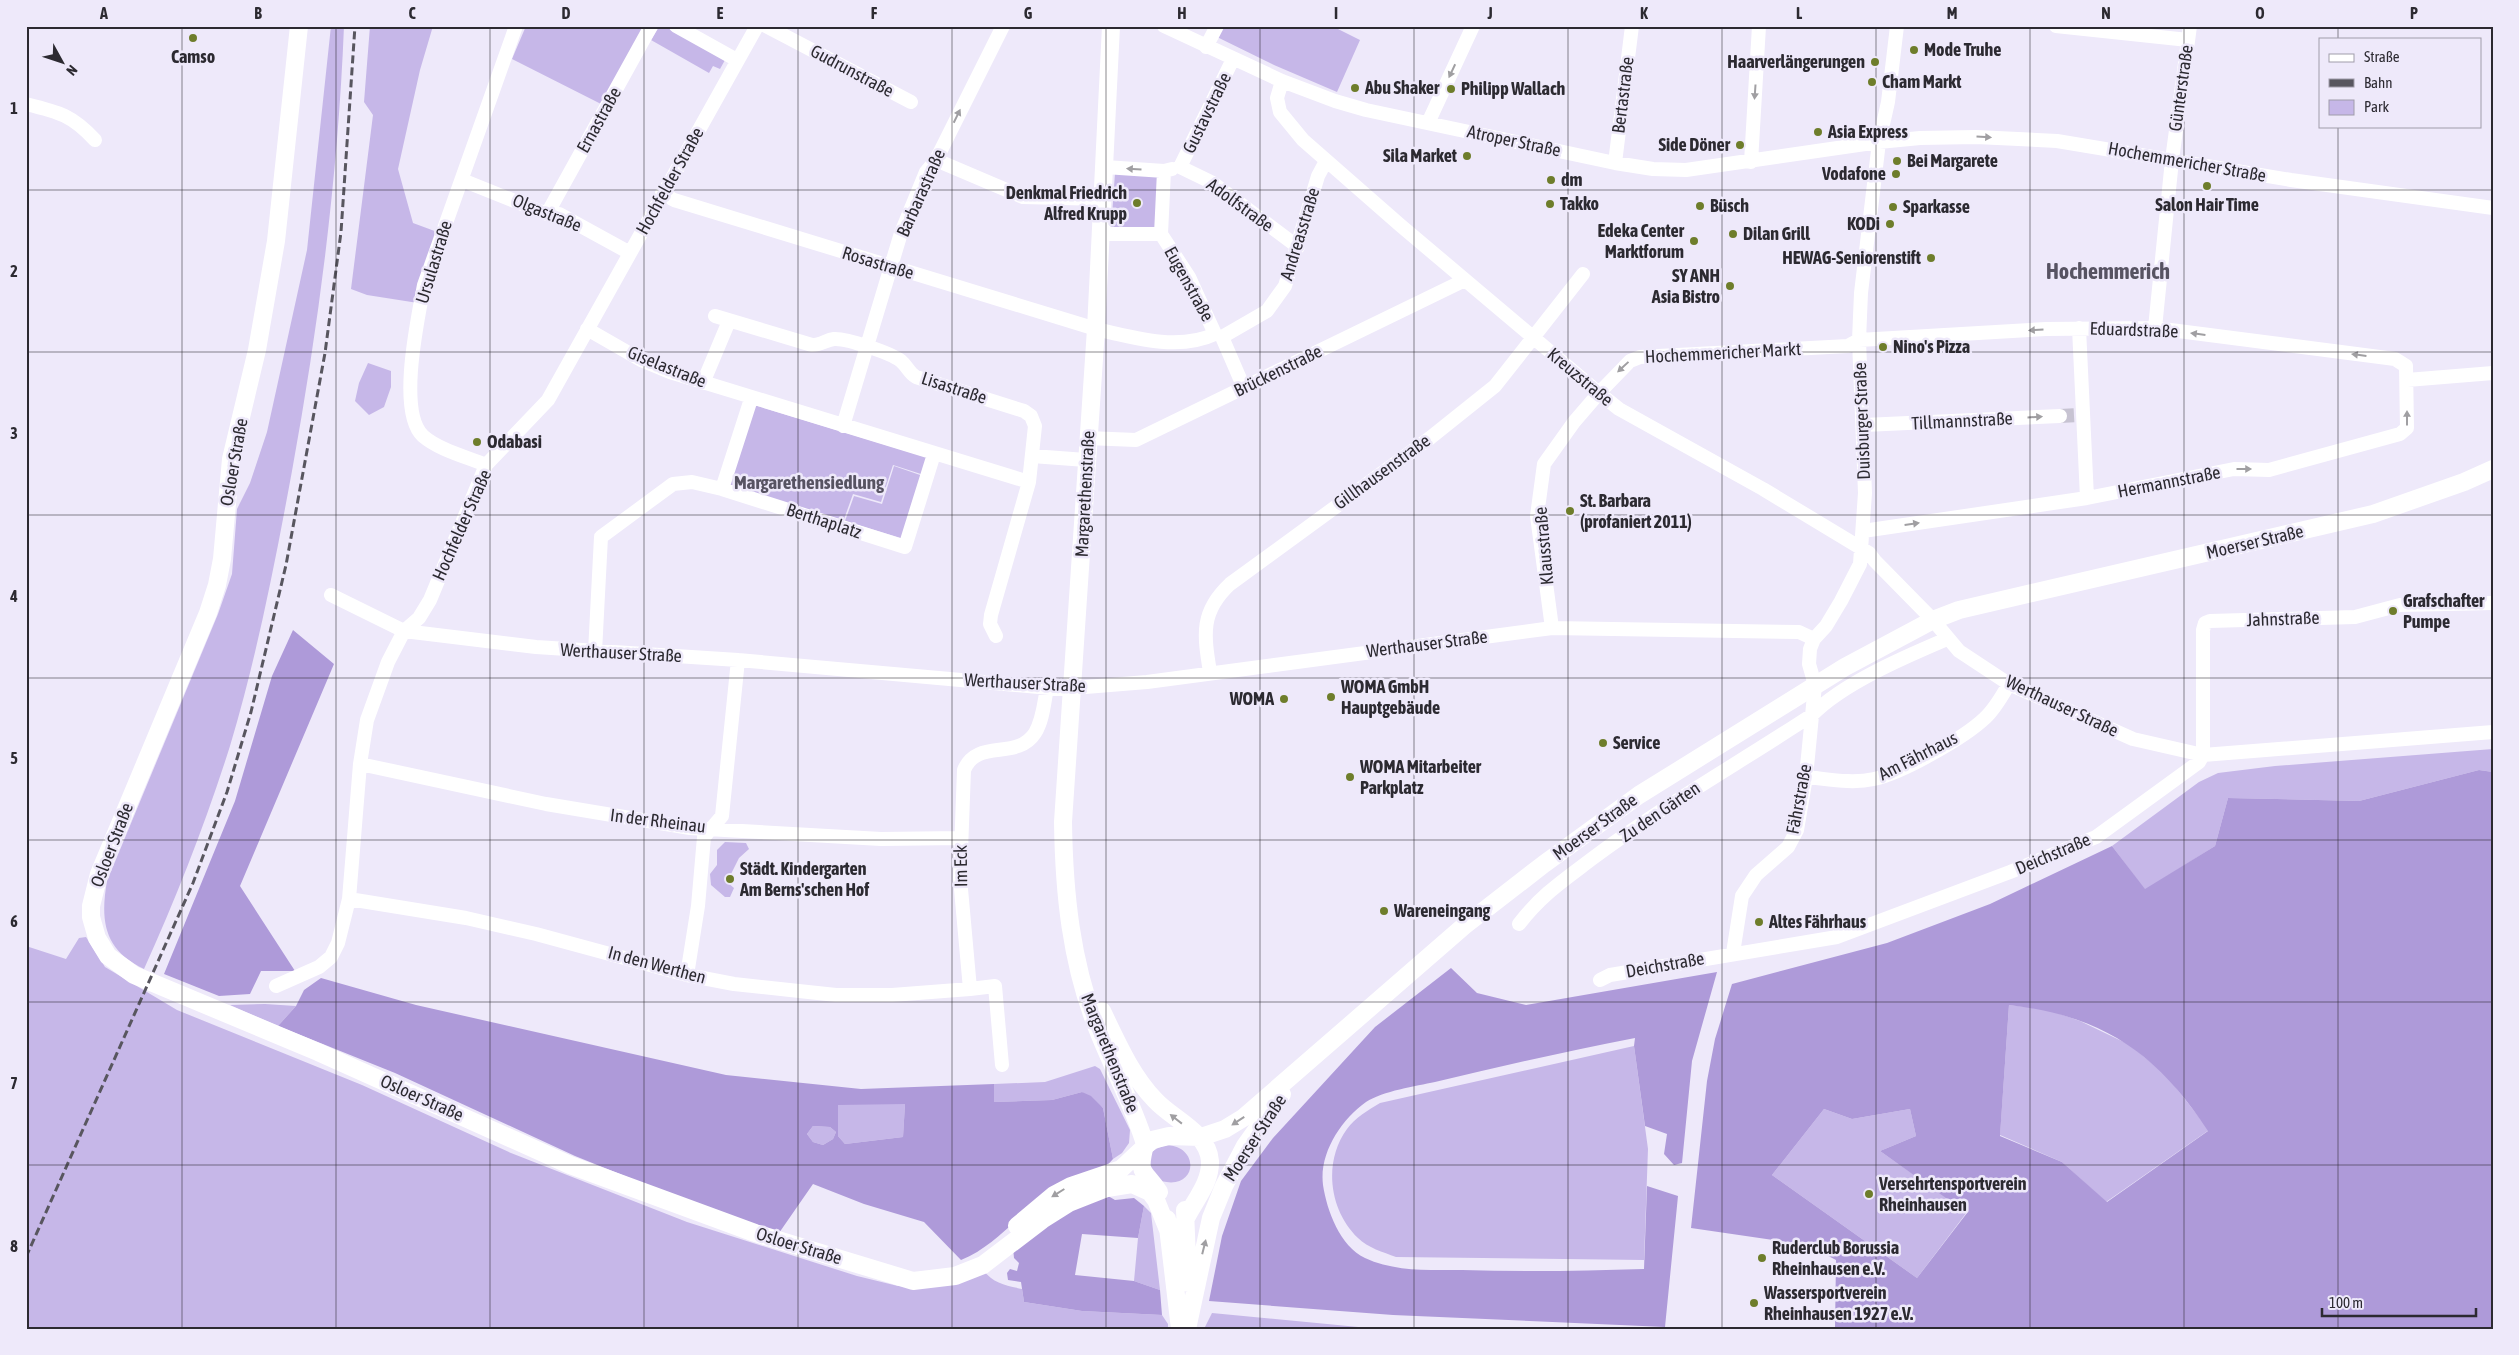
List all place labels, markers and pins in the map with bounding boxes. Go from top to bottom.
marker: Camso [187,32,199,44]
place label: Mode Truhe [1924,39,2001,60]
marker: Mode Truhe [1908,44,1920,56]
place label: Camso [171,46,215,67]
place label: Haarverlängerungen [1727,51,1865,72]
marker: Haarverlängerungen [1869,56,1881,68]
place label: Cham Markt [1882,71,1962,92]
marker: Cham Markt [1866,76,1878,88]
place label: Abu Shaker [1364,77,1440,98]
place label: Philipp Wallach [1461,78,1566,99]
marker: Abu Shaker [1349,82,1361,94]
marker: Philipp Wallach [1445,83,1457,95]
place label: Asia Express [1827,121,1908,142]
marker: Asia Express [1812,126,1824,138]
place label: Side Döner [1658,134,1731,155]
marker: Side Döner [1734,139,1746,151]
place label: Sila Market [1383,145,1458,166]
marker: Sila Market [1461,150,1473,162]
place label: Bei Margarete [1907,150,1998,171]
marker: Bei Margarete [1891,155,1903,167]
place label: Vodafone [1821,163,1886,184]
marker: Vodafone [1890,168,1902,180]
place label: dm [1561,169,1583,190]
marker: dm [1545,174,1557,186]
marker: Salon Hair Time [2201,180,2213,192]
place label: Denkmal Friedrich Alfred Krupp [1006,182,1127,224]
place label: Takko [1560,193,1599,214]
place label: Salon Hair Time [2155,194,2259,215]
place label: Büsch [1710,195,1749,216]
place label: Sparkasse [1903,196,1970,217]
marker: Denkmal Friedrich Alfred Krupp [1131,197,1143,209]
marker: Takko [1544,198,1556,210]
marker: Büsch [1694,200,1706,212]
marker: Sparkasse [1887,201,1899,213]
place label: KODi [1847,213,1880,234]
marker: KODi [1884,218,1896,230]
place label: Edeka Center Marktforum [1597,220,1685,262]
place label: Dilan Grill [1743,223,1810,244]
marker: Dilan Grill [1727,228,1739,240]
marker: Edeka Center Marktforum [1688,235,1700,247]
place label: HEWAG-Seniorenstift [1782,247,1922,268]
marker: HEWAG-Seniorenstift [1925,252,1937,264]
place label: SY ANH Asia Bistro [1651,265,1720,307]
marker: SY ANH Asia Bistro [1724,280,1736,292]
place label: Nino's Pizza [1893,336,1970,357]
marker: Nino's Pizza [1877,341,1889,353]
place label: Odabasi [487,431,542,452]
marker: Odabasi [471,436,483,448]
place label: St. Barbara (profaniert 2011) [1580,490,1692,532]
marker: St. Barbara (profaniert 2011) [1564,505,1576,517]
place label: Grafschafter Pumpe [2403,590,2485,632]
marker: Grafschafter Pumpe [2387,605,2399,617]
place label: WOMA GmbH Hauptgebäude [1340,676,1440,718]
place label: WOMA [1229,688,1274,709]
marker: WOMA GmbH Hauptgebäude [1325,691,1337,703]
marker: WOMA [1278,693,1290,705]
place label: Service [1613,732,1660,753]
marker: Service [1597,737,1609,749]
place label: WOMA Mitarbeiter Parkplatz [1359,756,1482,798]
marker: WOMA Mitarbeiter Parkplatz [1344,771,1356,783]
place label: Städt. Kindergarten Am Berns'schen Hof [739,858,870,900]
marker: Städt. Kindergarten Am Berns'schen Hof [724,873,736,885]
place label: Wareneingang [1393,900,1491,921]
marker: Wareneingang [1378,905,1390,917]
place label: Altes Fährhaus [1768,911,1867,932]
marker: Altes Fährhaus [1753,916,1765,928]
place label: Versehrtensportverein Rheinhausen [1878,1173,2027,1215]
marker: Versehrtensportverein Rheinhausen [1863,1188,1875,1200]
place label: Ruderclub Borussia Rheinhausen e.V. [1772,1237,1899,1279]
marker: Ruderclub Borussia Rheinhausen e.V. [1756,1252,1768,1264]
place label: Wassersportverein Rheinhausen 1927 e.V. [1763,1282,1913,1324]
marker: Wassersportverein Rheinhausen 1927 e.V. [1748,1297,1760,1309]

